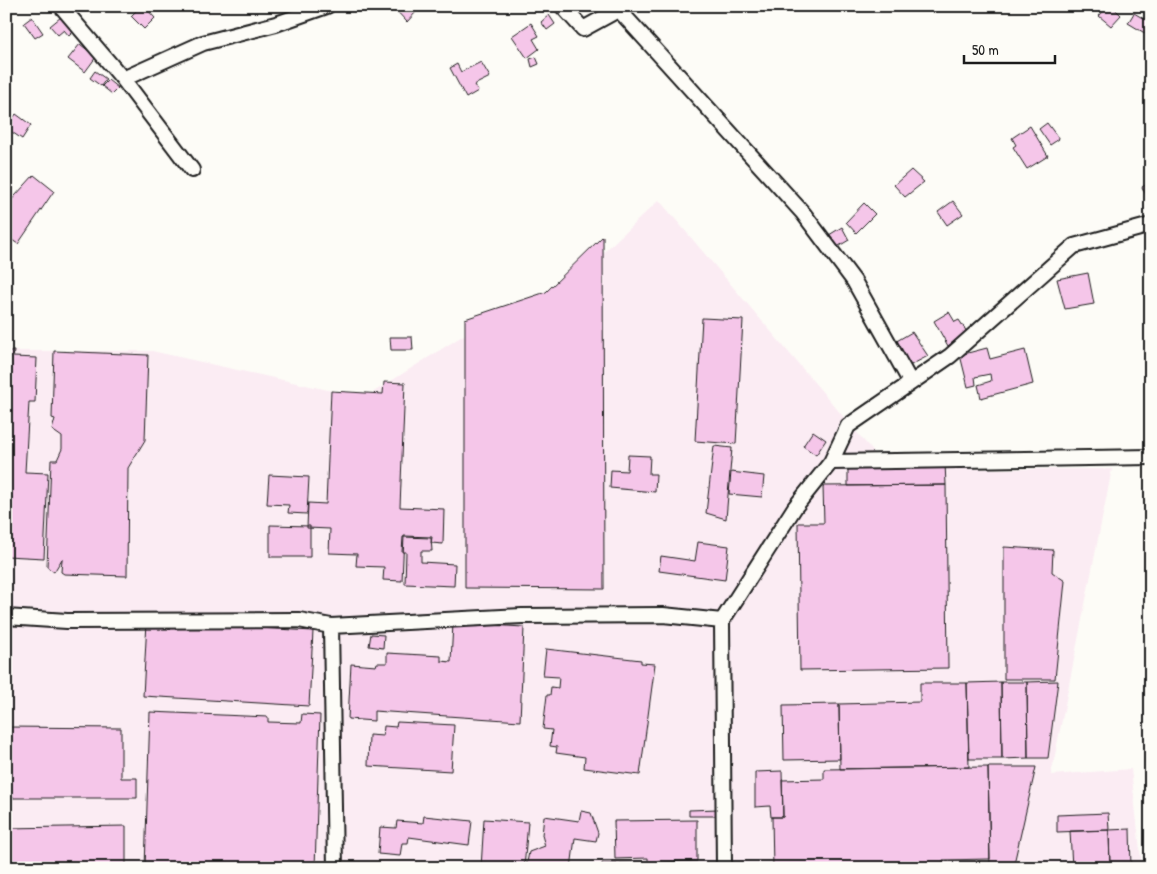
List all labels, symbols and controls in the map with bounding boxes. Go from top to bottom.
scale bar [964,32,1056,64]
text: 50 m [972,39,999,60]

